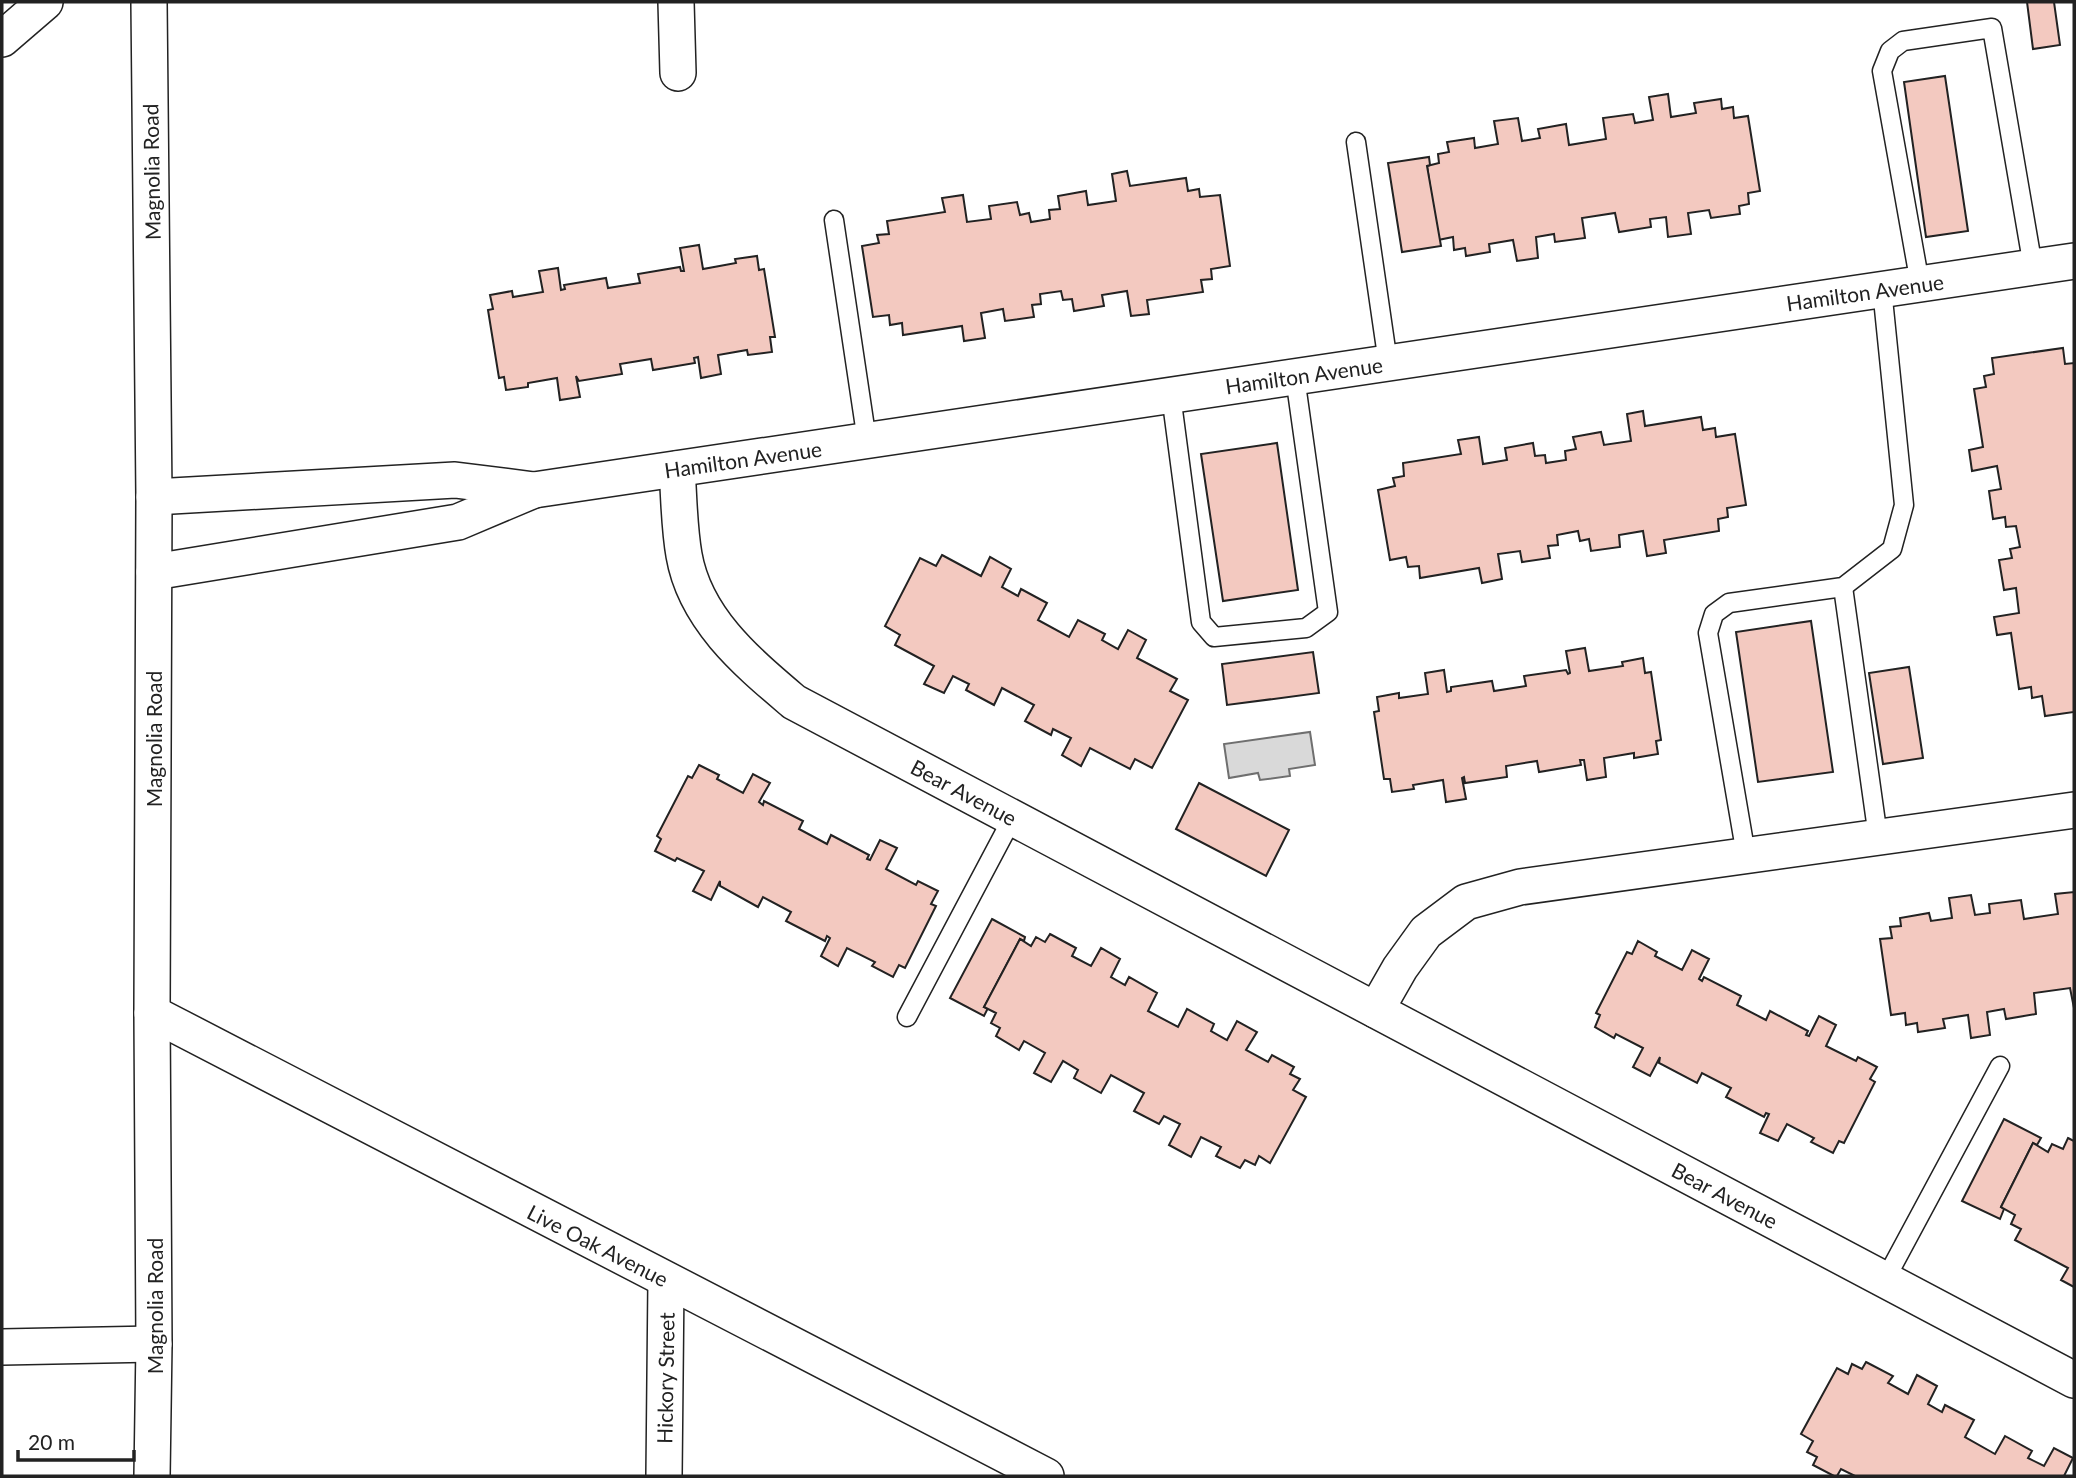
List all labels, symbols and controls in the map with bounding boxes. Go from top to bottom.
street label: Magnolia Road [137,104,165,240]
street label: Hamilton Avenue [1785,269,1945,315]
street label: Hamilton Avenue [1224,352,1384,398]
street label: Hamilton Avenue [663,436,823,482]
street label: Magnolia Road [141,671,166,807]
street label: Bear Avenue [907,754,1021,830]
street label: Bear Avenue [1668,1157,1782,1233]
street label: Live Oak Avenue [523,1199,673,1291]
street label: Magnolia Road [142,1238,167,1374]
street label: Hickory Street [651,1312,679,1444]
scale bar [18,1418,133,1462]
text: 20 m [28,1429,75,1454]

